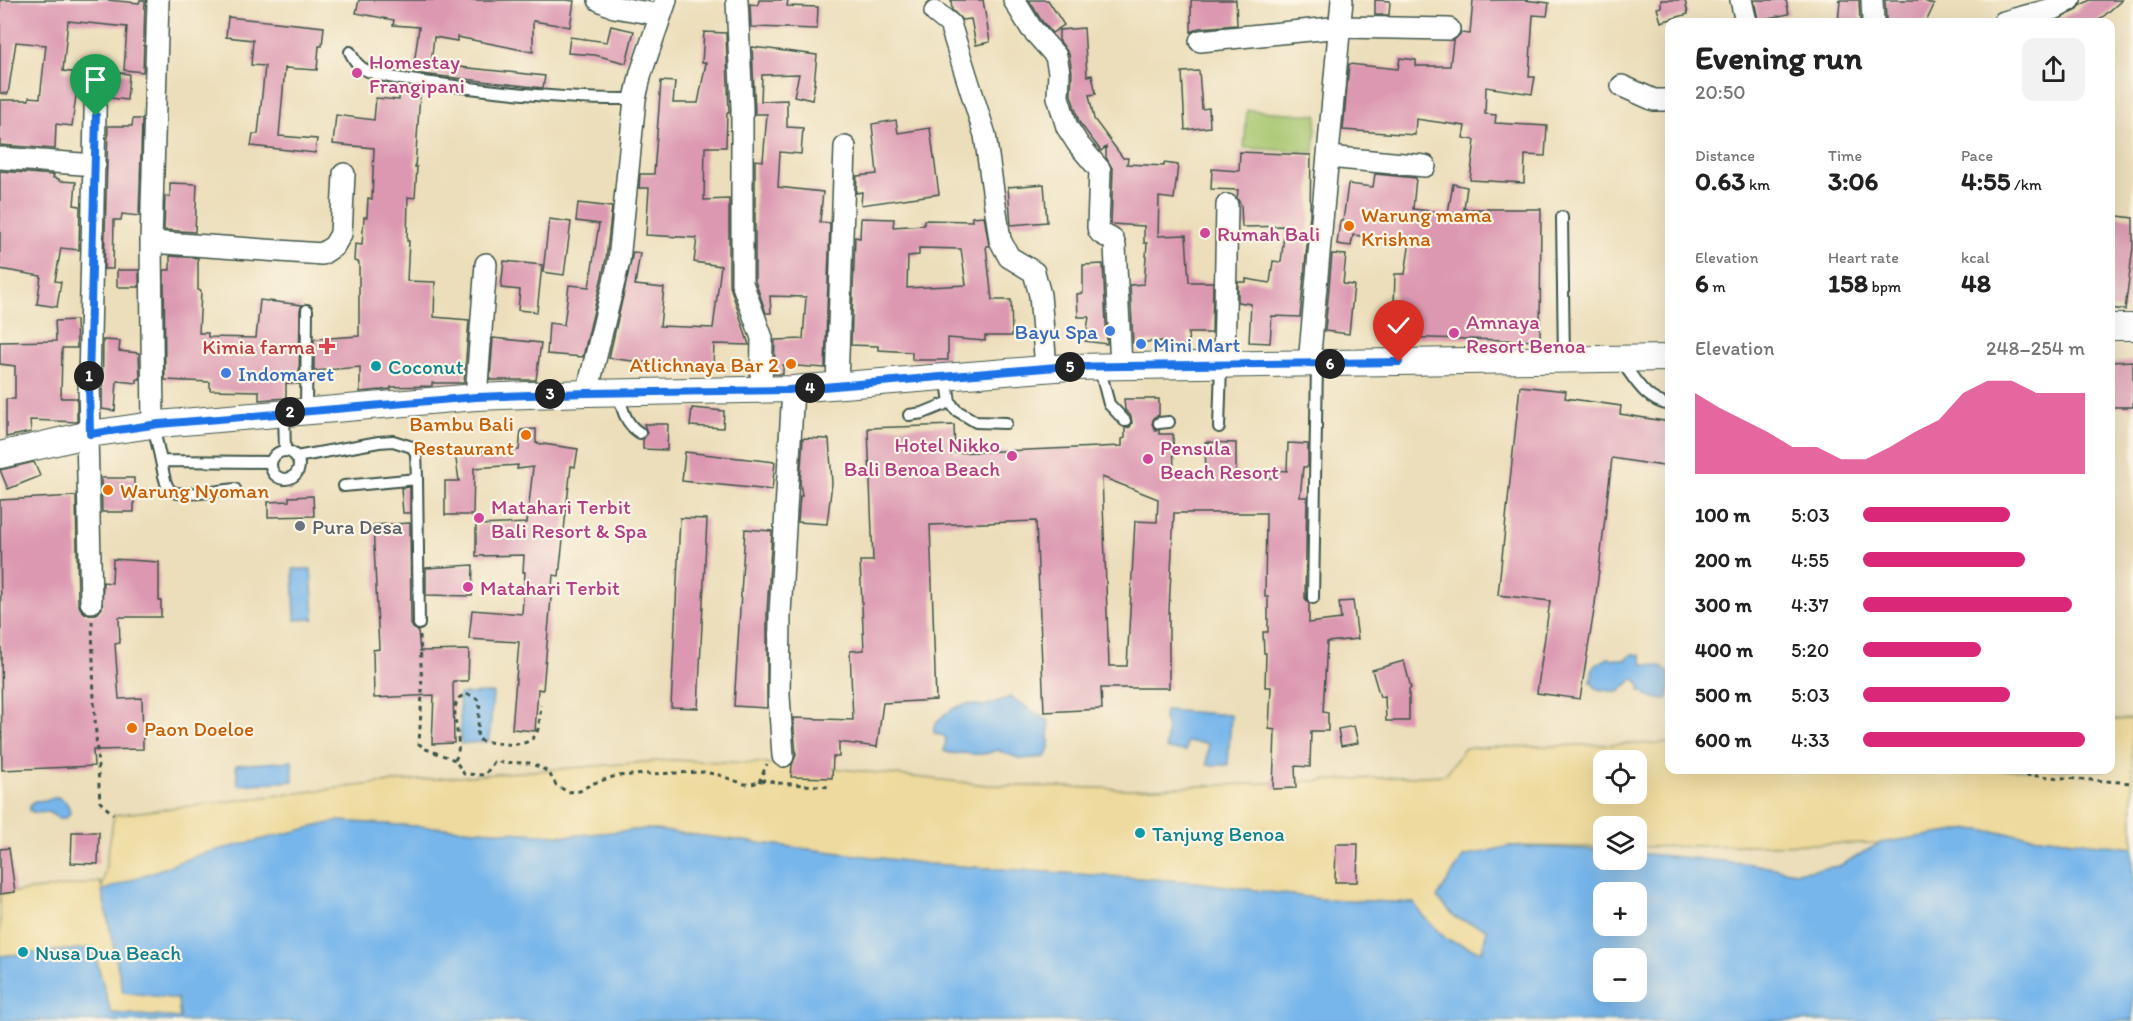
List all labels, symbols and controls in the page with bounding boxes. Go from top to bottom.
text: Evening run [1695,38,1862,77]
button: share [2022,38,2085,101]
place label: Homestay Frangipani [369,49,465,98]
pin [70,54,121,116]
icon: arrive [79,63,112,96]
marker: Homestay Frangipani [350,66,364,80]
text: 20:50 [1695,80,1746,104]
text: Distance [1695,146,1755,165]
text: Time [1828,146,1862,165]
text: Pace [1961,146,1993,165]
text: 0.63 [1695,165,1745,197]
text: 3:06 [1828,165,1878,197]
text: 4:55 [1961,165,2010,197]
text: km [1745,175,1770,194]
text: /km [2010,175,2042,194]
place label: Warung mama Krishna [1361,202,1492,251]
marker: Warung mama Krishna [1342,219,1356,233]
place label: Rumah Bali [1217,221,1320,246]
marker: Rumah Bali [1198,226,1212,240]
text: Elevation [1695,248,1759,267]
text: Heart rate [1828,248,1899,267]
text: kcal [1961,248,1989,267]
text: 6 [1695,267,1709,299]
text: 158 [1828,267,1868,299]
text: 48 [1961,267,1991,299]
text: m [1709,277,1726,296]
text: bpm [1868,277,1901,296]
pin [1373,300,1424,362]
icon: check [1382,309,1415,342]
place label: Amnaya Resort Benoa [1466,309,1586,358]
place label: Bayu Spa [1015,319,1098,344]
marker: Bayu Spa [1103,324,1117,338]
marker: Amnaya Resort Benoa [1447,326,1461,340]
place label: Mini Mart [1153,332,1241,357]
place label: Kimia farma [202,334,315,359]
text: Elevation [1695,336,1774,360]
text: 248–254 m [1986,336,2085,360]
marker: Mini Mart [1134,337,1148,351]
marker: Kimia farma [320,339,334,353]
pin: 6 [1315,349,1345,379]
place label: Atlichnaya Bar 2 [630,352,779,377]
pin: 5 [1055,352,1085,382]
place label: Coconut [388,354,464,379]
text: 6 [1326,354,1334,373]
marker: Atlichnaya Bar 2 [784,357,798,371]
text: 5 [1066,357,1074,376]
marker: Coconut [369,359,383,373]
pin: 1 [74,361,104,391]
place label: Indomaret [238,361,334,386]
text: 1 [85,366,93,385]
marker: Indomaret [219,366,233,380]
pin: 4 [795,373,825,403]
text: 4 [805,378,815,397]
pin: 3 [535,379,565,409]
text: 3 [546,384,554,403]
pin: 2 [275,397,305,427]
text: 2 [286,402,294,421]
place label: Bambu Bali Restaurant [409,411,514,460]
marker: Bambu Bali Restaurant [519,428,533,442]
place label: Hotel Nikko Bali Benoa Beach [844,432,1000,481]
place label: Pensula Beach Resort [1160,435,1279,484]
marker: Hotel Nikko Bali Benoa Beach [1005,449,1019,463]
marker: Pensula Beach Resort [1141,452,1155,466]
place label: Warung Nyoman [120,478,269,503]
marker: Warung Nyoman [101,483,115,497]
place label: Matahari Terbit Bali Resort & Spa [491,494,647,543]
text: 100 m [1695,503,1750,527]
text: 5:03 [1791,503,1830,527]
marker: Matahari Terbit Bali Resort & Spa [472,511,486,525]
place label: Pura Desa [312,514,403,539]
marker: Pura Desa [293,519,307,533]
text: 200 m [1695,548,1751,572]
text: 4:55 [1791,548,1829,572]
place label: Matahari Terbit [480,575,620,600]
marker: Matahari Terbit [461,580,475,594]
text: 300 m [1695,593,1752,617]
text: 4:37 [1791,593,1829,617]
text: 400 m [1695,638,1753,662]
text: 5:20 [1791,638,1829,662]
text: 500 m [1695,683,1751,707]
text: 5:03 [1791,683,1830,707]
place label: Paon Doeloe [144,716,254,741]
marker: Paon Doeloe [125,721,139,735]
text: 600 m [1695,728,1752,752]
text: 4:33 [1791,728,1830,752]
map controls [1593,750,1647,1002]
button: locate [1593,750,1647,804]
button: layers [1593,816,1647,870]
place label: Tanjung Benoa [1152,821,1285,846]
marker: Tanjung Benoa [1133,826,1147,840]
button: + [1593,882,1647,936]
place label: Nusa Dua Beach [35,940,181,965]
marker: Nusa Dua Beach [16,945,30,959]
button: − [1593,948,1647,1002]

